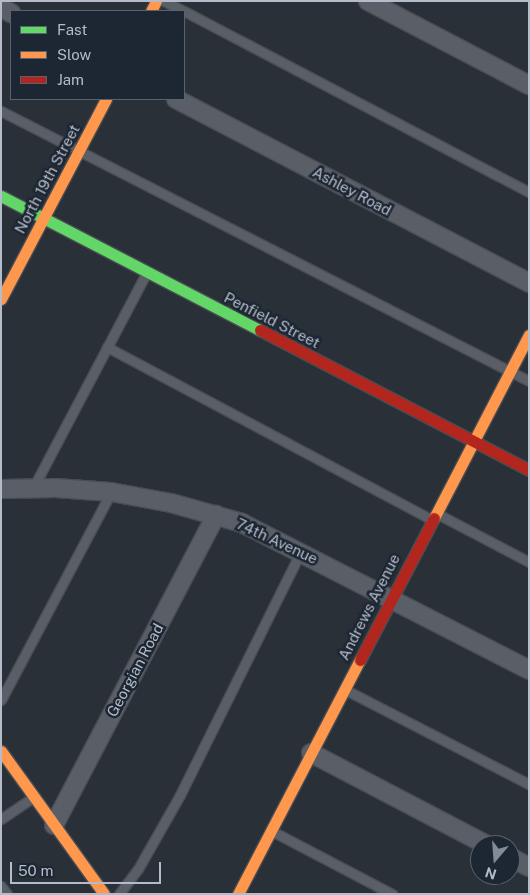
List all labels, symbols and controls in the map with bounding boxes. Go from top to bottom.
legend [10,10,185,100]
text: Fast [57,21,87,38]
text: Slow [57,46,91,63]
text: Jam [57,71,84,88]
street label: North 19th Street [11,121,83,237]
street label: Ashley Road [310,163,394,219]
street label: Penfield Street [221,288,323,352]
street label: 74th Avenue [233,514,321,568]
street label: Andrews Avenue [334,551,404,663]
street label: Georgian Road [103,620,167,720]
north arrow [470,835,520,885]
scale bar [12,852,164,884]
text: 50 m [18,862,53,879]
text: N [483,864,498,883]

